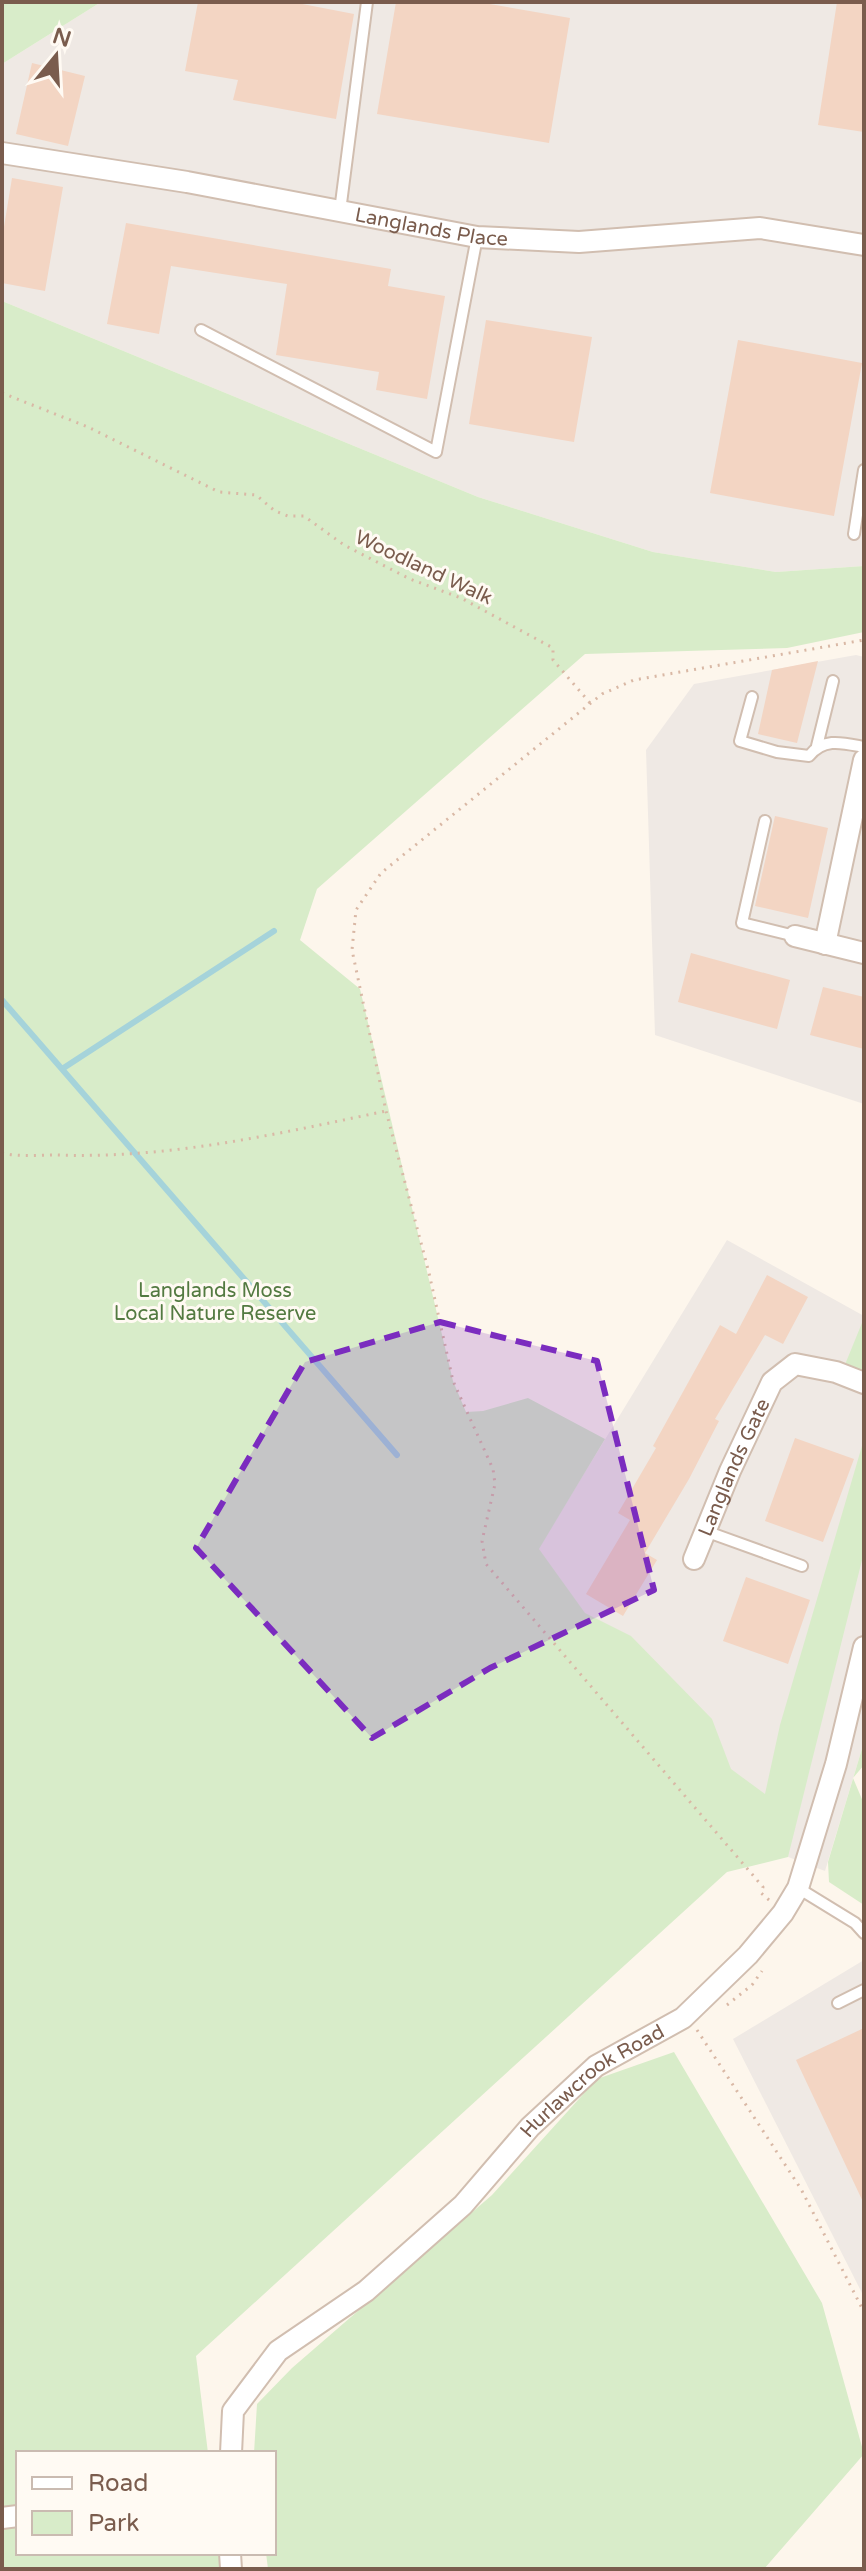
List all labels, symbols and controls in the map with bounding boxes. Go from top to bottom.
north arrow [16,16,96,96]
text: N [49,23,74,53]
street label: Langlands Place [353,203,509,252]
street label: Woodland Walk [351,526,496,610]
park label: Langlands Moss Local Nature Reserve [114,1279,316,1326]
street label: Langlands Gate [694,1395,776,1540]
street label: Hurlawcrook Road [515,2020,669,2143]
legend [16,2451,276,2555]
text: Road [88,2469,148,2498]
text: Park [88,2509,139,2538]

